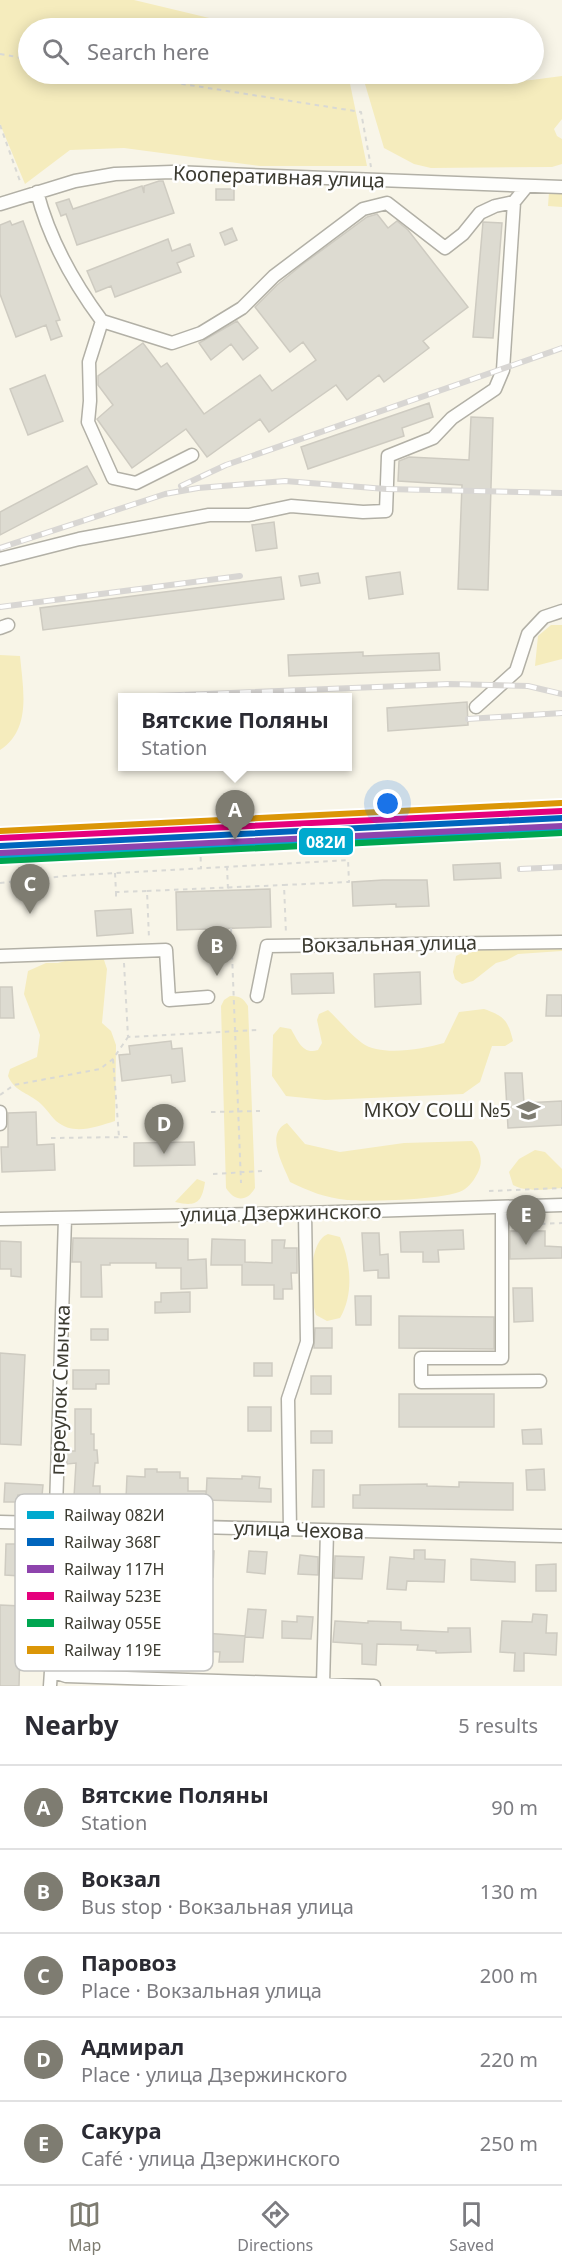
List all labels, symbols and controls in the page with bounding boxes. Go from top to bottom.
search box [18,18,544,84]
icon: search [39,35,72,68]
text: Search here [87,36,209,66]
street label: Кооперативная улица [173,159,385,194]
popup [118,693,352,771]
text: Вятские Поляны [141,704,329,734]
text: Station [141,734,207,761]
your location [373,789,402,818]
pin: A [216,790,254,840]
line badge: 082И [298,827,354,856]
text: 082И [306,831,346,853]
pin: C [10,864,50,914]
pin: B [198,926,236,976]
street label: Вокзальная улица [301,928,477,959]
place label: МКОУ СОШ №5 [363,1096,511,1123]
school or university icon: МКОУ СОШ №5 [516,1097,542,1123]
pin: D [144,1104,184,1154]
pin: E [506,1196,546,1245]
street label: улица Дзержинского [180,1197,382,1228]
street label: переулок Смычка [43,1304,76,1476]
legend [15,1494,213,1671]
text: Railway 082И [64,1504,165,1526]
street label: улица Чехова [234,1514,364,1545]
text: Railway 368Г [64,1531,161,1553]
text: Railway 117Н [64,1558,164,1580]
text: Railway 523Е [64,1585,161,1607]
text: Railway 055Е [64,1612,161,1634]
text: Railway 119Е [64,1639,161,1661]
text: Nearby [24,1707,119,1743]
text: 5 results [458,1712,538,1739]
text: Вятские Поляны [81,1779,269,1809]
text: A [37,1794,50,1821]
text: 90 m [491,1794,538,1821]
text: Station [81,1809,147,1836]
text: Вокзал [81,1863,161,1893]
text: B [37,1878,50,1905]
text: 130 m [480,1878,538,1905]
text: Bus stop · Вокзальная улица [81,1893,354,1920]
text: Паровоз [81,1947,177,1977]
text: C [37,1962,50,1989]
text: 200 m [480,1962,538,1989]
text: Place · Вокзальная улица [81,1977,322,2004]
text: Адмирал [81,2031,184,2061]
text: D [36,2046,51,2073]
text: 220 m [480,2046,538,2073]
text: Place · улица Дзержинского [81,2061,347,2088]
text: Сакура [81,2115,162,2145]
text: E [38,2130,49,2157]
text: 250 m [480,2130,538,2157]
text: Café · улица Дзержинского [81,2145,340,2172]
tab: Map [68,2198,101,2256]
tab: Directions [237,2198,313,2256]
tab: Saved [449,2198,494,2256]

